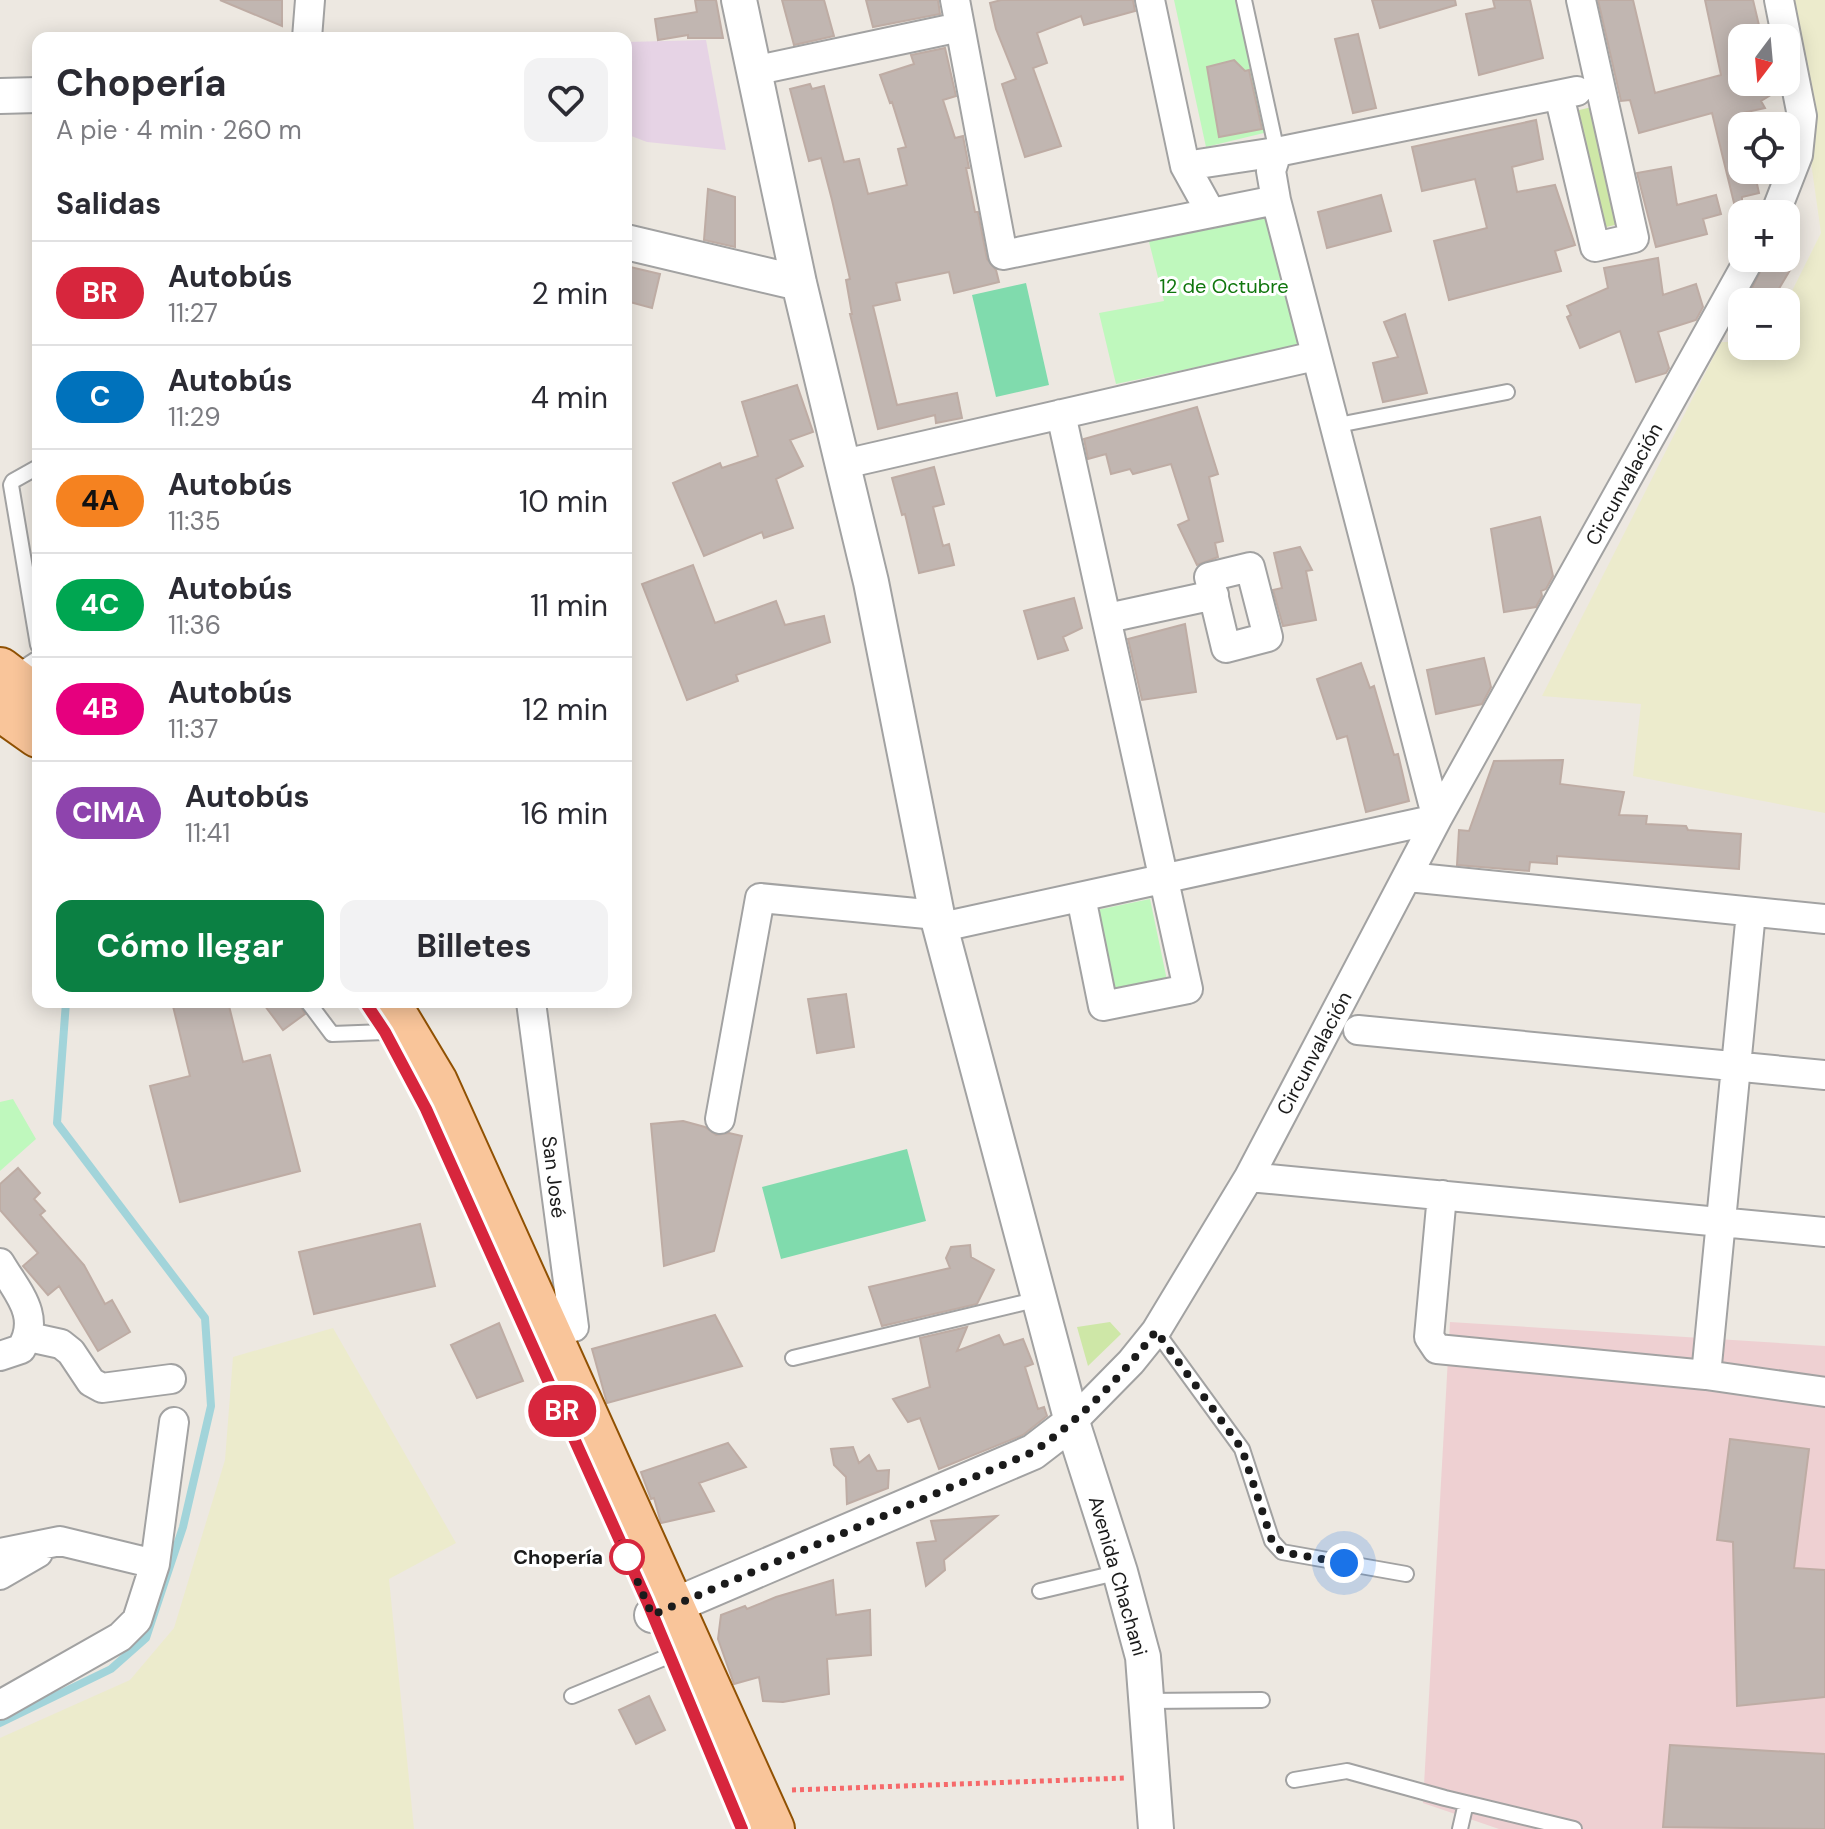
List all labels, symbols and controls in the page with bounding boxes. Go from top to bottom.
north arrow [1728,24,1800,96]
map controls [1728,24,1800,360]
text: Chopería [56,58,226,108]
button: heart [524,58,608,142]
button: locate [1728,112,1800,184]
text: A pie · 4 min · 260 m [56,113,302,147]
text: Salidas [56,184,161,223]
button: + [1728,200,1800,272]
text: Autobús [168,257,292,296]
park label: 12 de Octubre [1159,273,1289,299]
text: BR [82,274,118,311]
text: 2 min [532,274,608,313]
button: − [1728,288,1800,360]
text: 11:27 [168,296,218,330]
text: Autobús [168,361,292,400]
text: C [90,378,110,415]
text: 4 min [531,378,608,417]
text: 11:29 [168,400,221,434]
street label: Circunvalación [1580,418,1668,550]
text: Autobús [168,465,292,504]
text: 4A [81,482,119,519]
text: 10 min [519,482,608,521]
text: 11:35 [168,504,221,538]
text: Autobús [168,569,292,608]
text: 4C [81,586,119,623]
text: 11 min [530,586,608,625]
text: 11:36 [168,608,221,642]
text: Autobús [168,673,292,712]
text: 4B [82,690,118,727]
text: 12 min [522,690,608,729]
text: 11:37 [168,712,218,746]
text: Autobús [185,777,309,816]
text: CIMA [72,794,145,831]
text: 16 min [521,794,608,833]
text: 11:41 [185,816,230,850]
button: Cómo llegar [56,900,324,992]
button: Billetes [340,900,608,992]
street label: Circunvalación [1271,987,1357,1119]
street label: San José [536,1134,572,1220]
line badge: BR [526,1385,598,1437]
text: BR [544,1392,580,1429]
street label: Avenida Chachani [1083,1493,1153,1659]
marker: Chopería [610,1540,644,1574]
your location [1324,1543,1364,1583]
place label: Chopería [513,1544,603,1570]

